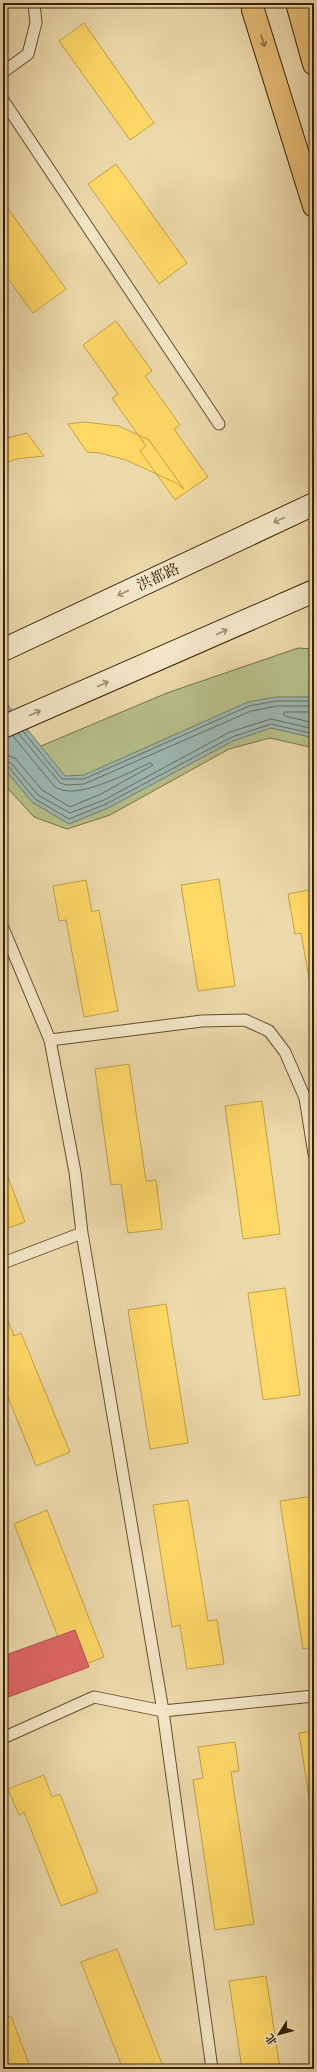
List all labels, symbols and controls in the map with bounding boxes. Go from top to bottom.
one-way arrow [260,34,267,47]
one-way arrow [273,517,285,524]
street label: 洪都路 [133,558,183,596]
one-way arrow [117,590,129,597]
one-way arrow [215,627,227,635]
one-way arrow [96,680,108,687]
one-way arrow [29,709,41,717]
north arrow [259,2014,299,2054]
text: 北 [262,2031,281,2048]

